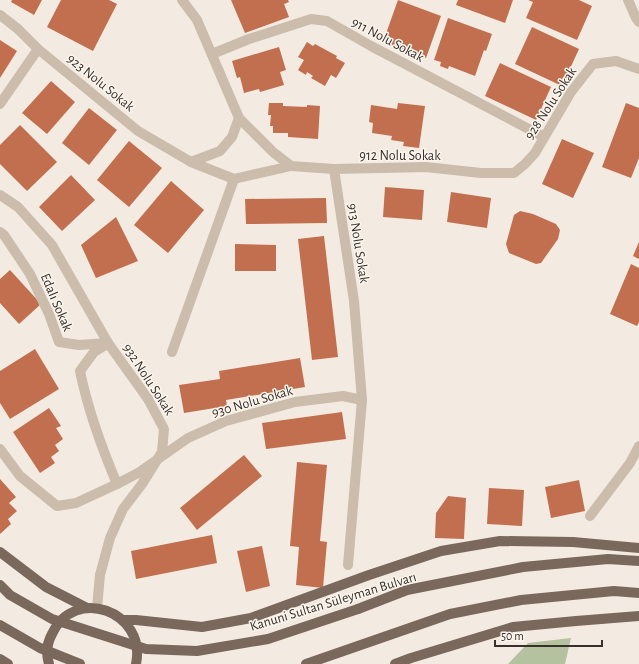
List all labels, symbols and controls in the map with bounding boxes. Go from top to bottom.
street label: 911 Nolu Sokak [349,15,427,65]
street label: 923 Nolu Sokak [64,51,137,114]
street label: 928 Nolu Sokak [522,64,580,142]
street label: 912 Nolu Sokak [359,149,441,163]
street label: 913 Nolu Sokak [345,202,371,285]
street label: Edalı Sokak [38,271,75,334]
street label: 932 Nolu Sokak [120,341,177,418]
street label: 930 Nolu Sokak [210,384,295,420]
street label: Kanuni Sultan Süleyman Bulvarı [248,570,418,634]
scale bar [495,622,602,648]
text: 50 m [501,630,524,642]

